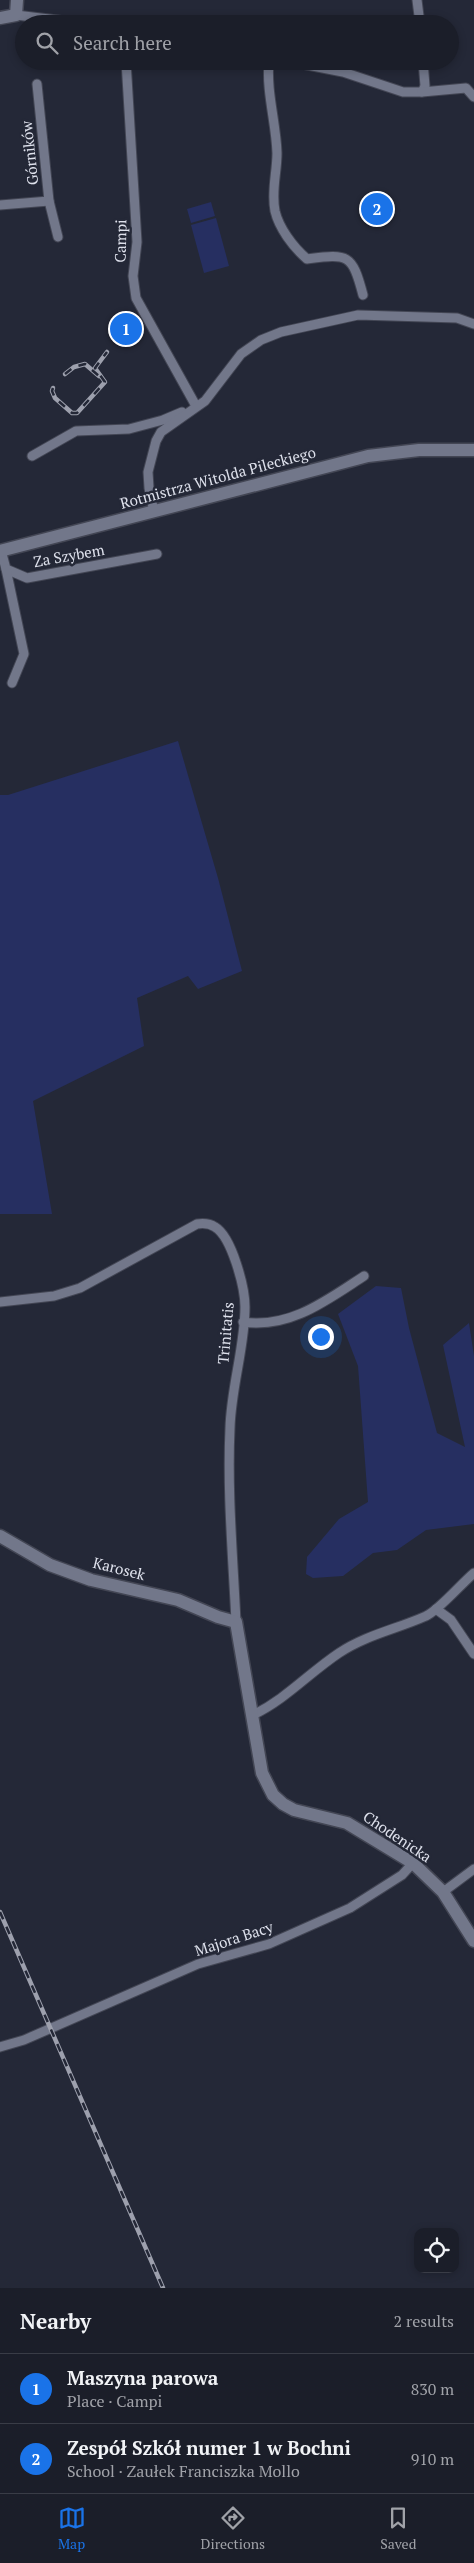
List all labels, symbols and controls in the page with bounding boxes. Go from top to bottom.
search box [15,15,459,70]
icon: search [33,29,61,57]
text: Search here [73,30,172,55]
street label: Górników [16,119,42,186]
pin: 2 [361,190,393,228]
street label: Campi [110,219,130,263]
pin: 1 [110,310,142,348]
street label: Rotmistrza Witolda Pileckiego [118,441,318,513]
street label: Za Szybem [32,539,106,571]
street label: Trinitatis [212,1301,238,1365]
your location [308,1324,334,1350]
street label: Karosek [91,1552,148,1584]
street label: Chodenicka [359,1806,436,1867]
street label: Majora Bacy [192,1916,276,1960]
map controls [414,2228,459,2273]
button: locate [414,2228,459,2273]
text: Nearby [20,2307,91,2335]
text: 2 results [394,2310,454,2332]
text: Maszyna parowa [67,2365,218,2390]
text: 1 [31,2378,41,2400]
text: 830 m [411,2378,454,2400]
text: Place · Campi [67,2390,162,2412]
text: Zespół Szkół numer 1 w Bochni [67,2435,351,2460]
text: 2 [31,2448,41,2470]
text: 910 m [411,2448,454,2470]
text: School · Zaułek Franciszka Mollo [67,2460,300,2482]
tab: Map [58,2504,86,2553]
tab: Directions [201,2504,265,2553]
tab: Saved [380,2504,416,2553]

